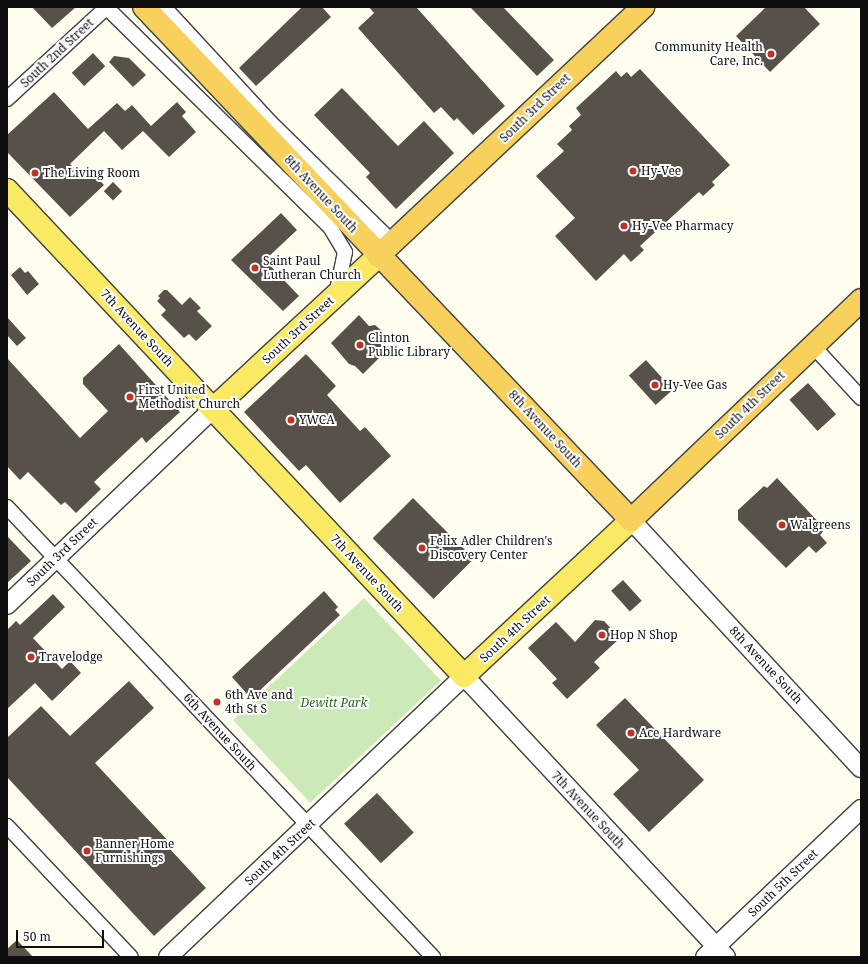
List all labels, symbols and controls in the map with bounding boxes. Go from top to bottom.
street label: South 2nd Street [18,16,96,90]
place label: Community Health Care, Inc. [654,40,763,68]
marker: Community Health Care, Inc. [766,49,776,59]
street label: South 3rd Street [497,71,573,145]
street label: 8th Avenue South [281,152,361,236]
place label: Hy-Vee [641,164,681,178]
place label: The Living Room [43,166,140,180]
marker: Hy-Vee [628,166,638,176]
marker: The Living Room [30,168,40,178]
place label: Hy-Vee Pharmacy [632,219,733,233]
marker: Hy-Vee Pharmacy [619,221,629,231]
place label: Saint Paul Lutheran Church [263,254,361,282]
marker: Saint Paul Lutheran Church [250,263,260,273]
street label: 7th Avenue South [97,286,177,370]
street label: South 3rd Street [259,293,337,367]
place label: Clinton Public Library [368,331,450,359]
marker: Clinton Public Library [355,340,365,350]
street label: South 4th Street [712,368,788,442]
place label: Hy-Vee Gas [663,378,727,392]
marker: Hy-Vee Gas [650,380,660,390]
place label: First United Methodist Church [138,383,240,411]
street label: 8th Avenue South [505,387,585,471]
marker: First United Methodist Church [125,392,135,402]
place label: YWCA [299,413,335,427]
marker: YWCA [286,415,296,425]
street label: South 3rd Street [24,515,100,589]
place label: Walgreens [790,518,850,532]
marker: Walgreens [777,520,787,530]
street label: 7th Avenue South [327,531,407,615]
place label: Felix Adler Children's Discovery Center [430,534,552,562]
marker: Felix Adler Children's Discovery Center [417,543,427,553]
street label: South 4th Street [477,593,553,665]
street label: 8th Avenue South [726,623,806,707]
place label: Hop N Shop [610,628,678,642]
marker: Hop N Shop [597,630,607,640]
place label: Travelodge [39,650,103,664]
marker: Travelodge [26,652,36,662]
place label: 6th Ave and 4th St S [225,688,293,716]
street label: 6th Avenue South [180,690,260,774]
park label: Dewitt Park [301,696,367,710]
marker: 6th Ave and 4th St S [212,697,222,707]
place label: Ace Hardware [639,726,721,740]
marker: Ace Hardware [626,728,636,738]
street label: 7th Avenue South [548,768,628,852]
street label: South 4th Street [242,816,318,888]
place label: Banner Home Furnishings [95,837,174,865]
marker: Banner Home Furnishings [82,846,92,856]
street label: South 5th Street [745,846,821,920]
scale bar [18,922,106,948]
text: 50 m [23,928,51,945]

